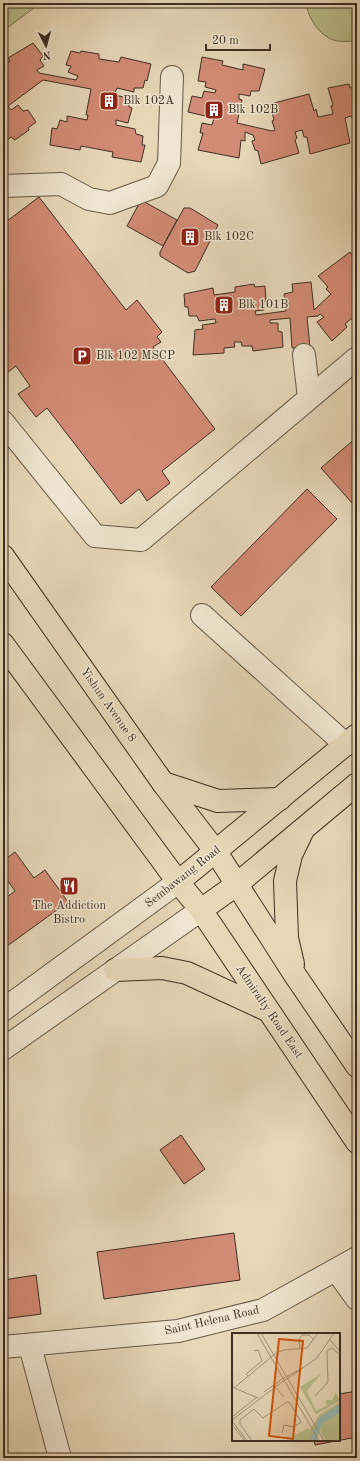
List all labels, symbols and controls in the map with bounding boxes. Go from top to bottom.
north arrow [26,26,66,66]
scale bar [206,26,270,52]
text: 20 m [212,35,239,47]
text: N [42,49,52,60]
building icon: Blk 102A [98,90,120,112]
place label: Blk 102A [123,95,174,107]
building icon: Blk 102B [203,99,225,121]
place label: Blk 102B [228,104,278,116]
building icon: Blk 102C [179,226,201,248]
place label: Blk 102C [204,231,254,243]
building icon: Blk 101B [213,294,235,316]
place label: Blk 101B [238,299,288,311]
parking icon: Blk 102 MSCP [71,345,93,367]
place label: Blk 102 MSCP [96,350,175,362]
street label: Yishun Avenue 8 [78,666,138,744]
street label: Sembawang Road [143,844,223,910]
restaurant icon: The Addiction Bistro [58,875,80,897]
place label: The Addiction Bistro [32,900,107,926]
street label: Admiralty Road East [233,963,305,1061]
street label: Saint Helena Road [163,1304,261,1338]
inset map [232,1333,340,1441]

